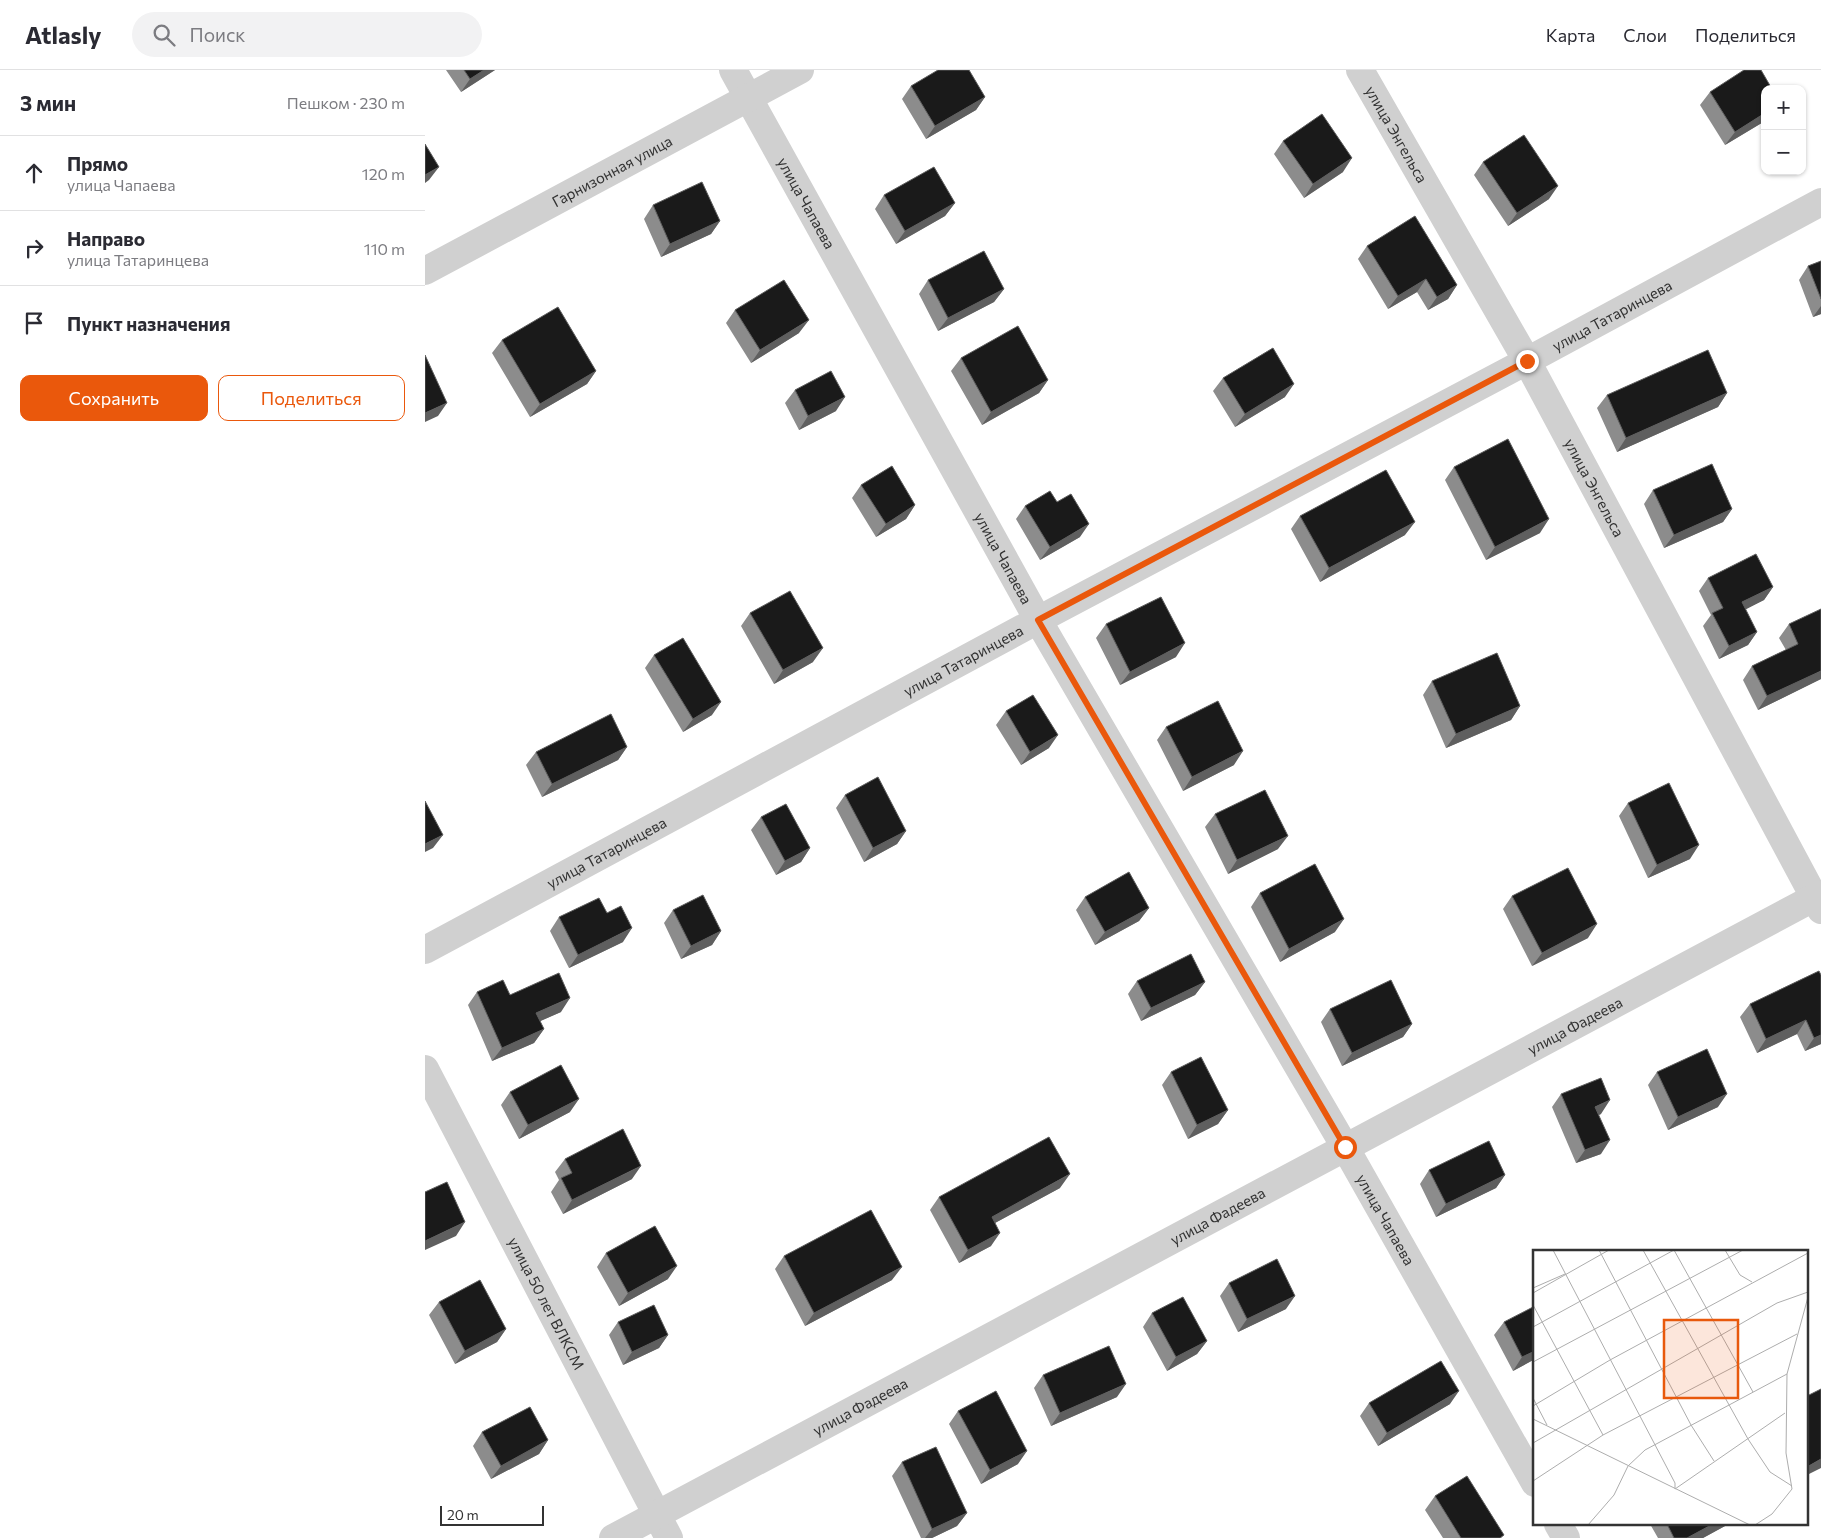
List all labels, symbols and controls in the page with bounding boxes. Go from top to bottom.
search box [132,12,482,57]
text: Atlasly [25,20,102,49]
icon: search [150,21,178,49]
text: Поиск [190,23,246,46]
text: Карта [1546,24,1595,46]
text: Слои [1623,24,1667,46]
text: Поделиться [1695,24,1796,46]
street label: улица Энгельса [1362,83,1432,186]
map controls [1761,85,1806,175]
button: + [1761,85,1806,130]
text: 3 мин [20,90,76,115]
text: Пешком · 230 m [287,93,405,112]
button: − [1761,130,1806,175]
street label: Гарнизонная улица [549,131,675,210]
text: Прямо [67,152,128,175]
street label: улица Чапаева [774,154,839,252]
icon: ahead [20,159,48,187]
text: 120 m [362,164,405,183]
text: улица Чапаева [67,175,176,194]
text: Направо [67,227,145,250]
icon: right [20,234,48,262]
text: 110 m [364,239,405,258]
text: улица Татаринцева [67,250,209,269]
street label: улица Татаринцева [1549,276,1675,355]
icon: arrive [20,309,48,337]
text: Пункт назначения [67,312,230,335]
route end [1516,350,1539,373]
button: Сохранить [20,375,208,421]
button: Поделиться [218,375,405,421]
street label: улица Энгельса [1561,435,1628,540]
street label: улица Чапаева [971,509,1036,607]
street label: улица Татаринцева [900,621,1026,700]
street label: улица Татаринцева [543,813,669,892]
street label: улица Фадеева [1524,993,1625,1058]
route start [1334,1136,1357,1159]
street label: улица Чапаева [1353,1171,1419,1268]
street label: улица Фадеева [1167,1183,1268,1248]
street label: улица 50 лет ВЛКСМ [505,1234,589,1373]
inset map [1533,1250,1809,1526]
street label: улица Фадеева [810,1374,911,1439]
scale bar [440,1503,544,1526]
text: 20 m [447,1506,479,1523]

